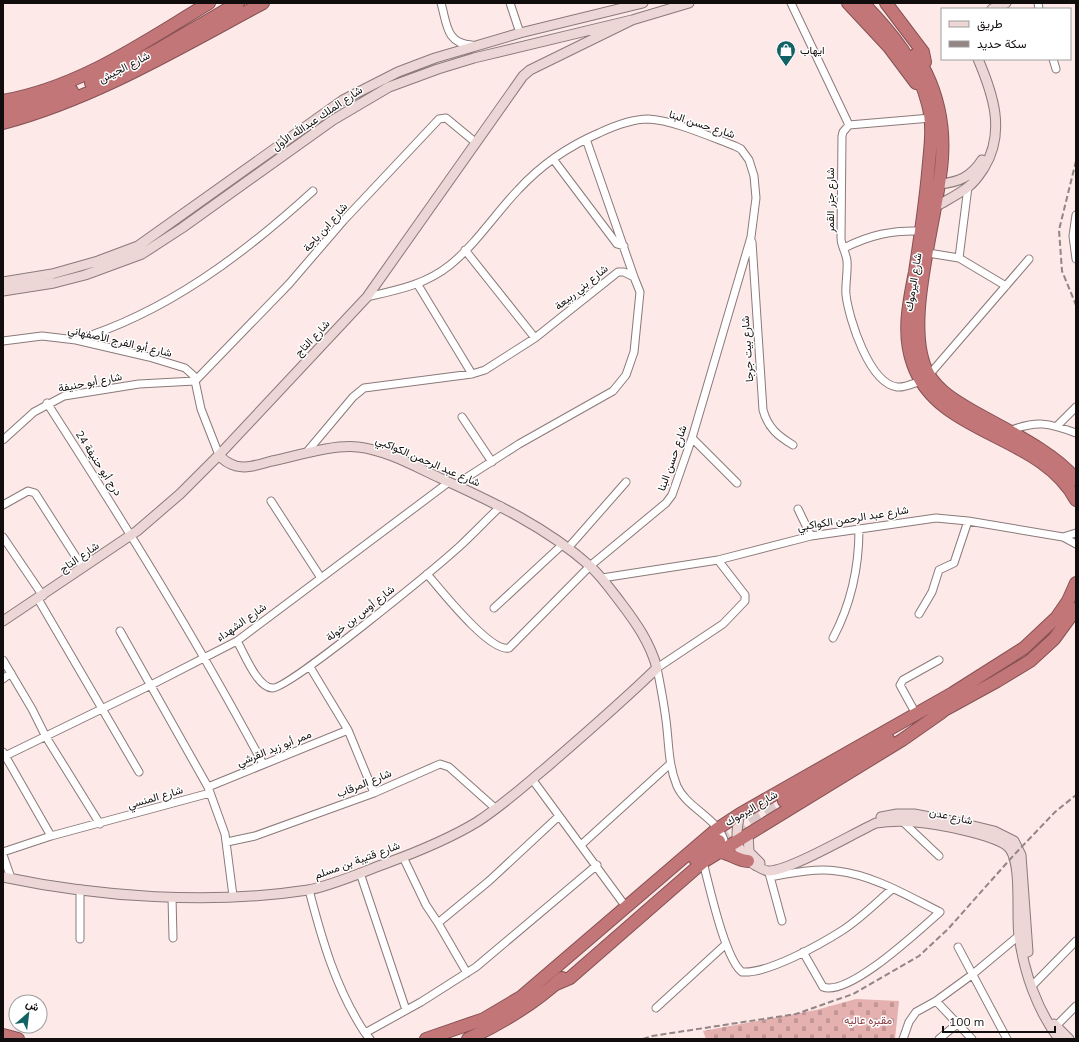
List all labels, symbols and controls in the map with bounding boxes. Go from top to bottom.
legend [941,8,1071,60]
text: طريق [977,16,1003,32]
text: سكة حديد [977,36,1027,51]
shop icon: ايهاب [775,39,797,67]
place label: ايهاب [800,43,825,57]
street label: شارع الجيش [96,48,153,87]
street label: شارع الملك عبدالله الأول [269,82,366,154]
street label: شارع حسن البنا [667,107,737,142]
street label: شارع جزر القمر [823,167,838,233]
street label: شارع ابن باجة [300,199,351,255]
street label: شارع اليرموك [901,251,926,312]
street label: شارع بني ربيعة [551,261,613,315]
street label: شارع بيت جرجا [738,315,757,383]
street label: شارع التاج [291,316,333,360]
street label: شارع أبو الفرج الأصفهاني [66,322,174,363]
street label: شارع أبو حنيفة [57,369,124,396]
street label: شارع حسن البنا [654,423,691,493]
street label: درج أبو حنيفة 24 [72,428,125,499]
street label: شارع عبد الرحمن الكواكبي [372,433,483,492]
street label: شارع عبد الرحمن الكواكبي [796,502,910,537]
street label: شارع التاج [56,538,102,577]
street label: شارع أوس بن خولة [323,582,398,645]
street label: شارع الشهداء [213,599,270,645]
street label: ممر أبو زيد القرشي [235,727,315,772]
street label: شارع المرقاب [334,766,394,801]
street label: شارع المنسي [126,782,186,814]
street label: شارع اليرموك [722,787,781,830]
street label: شارع عدن [928,805,974,828]
street label: شارع قتيبة بن مسلم [312,838,402,883]
north arrow [8,994,48,1034]
text: ش [24,996,42,1014]
scale bar [943,1008,1055,1034]
park label: مقبره عاليه [844,1013,892,1027]
text: 100 m [949,1014,984,1029]

